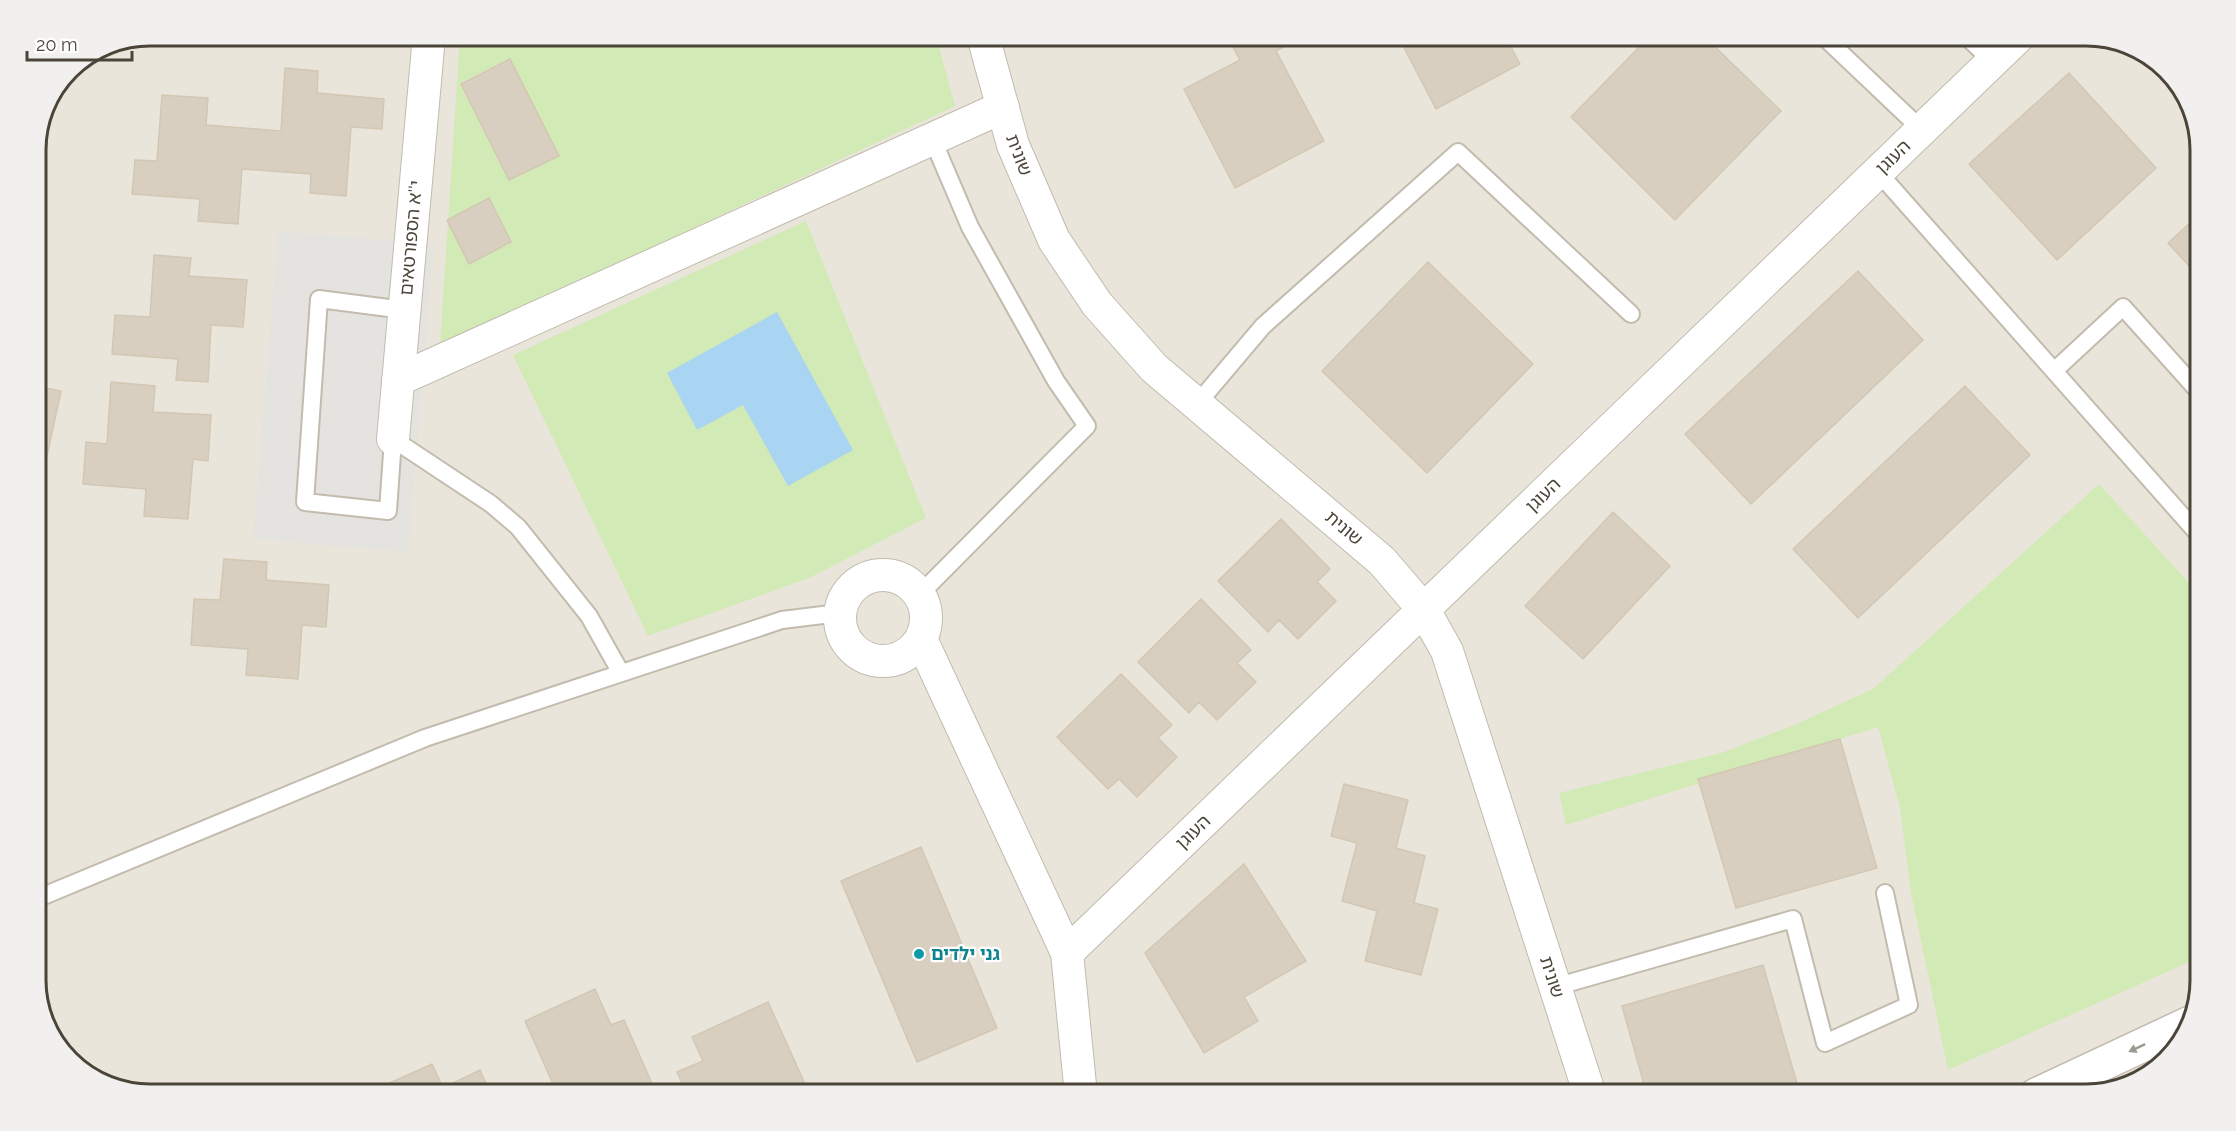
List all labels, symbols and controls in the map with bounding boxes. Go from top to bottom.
scale bar [27,24,132,62]
text: 20 m [36,34,78,55]
street label: שונית [1002,131,1037,178]
street label: העוגן [1871,135,1914,178]
street label: י''א הספורטאים [395,179,426,296]
street label: העוגן [1521,473,1564,516]
street label: שונית [1321,506,1367,549]
street label: העוגן [1171,810,1214,853]
place label: גני ילדים [931,943,1000,964]
marker: גני ילדים [912,947,926,961]
street label: שונית [1536,953,1569,1000]
one-way arrow [2129,1044,2146,1053]

